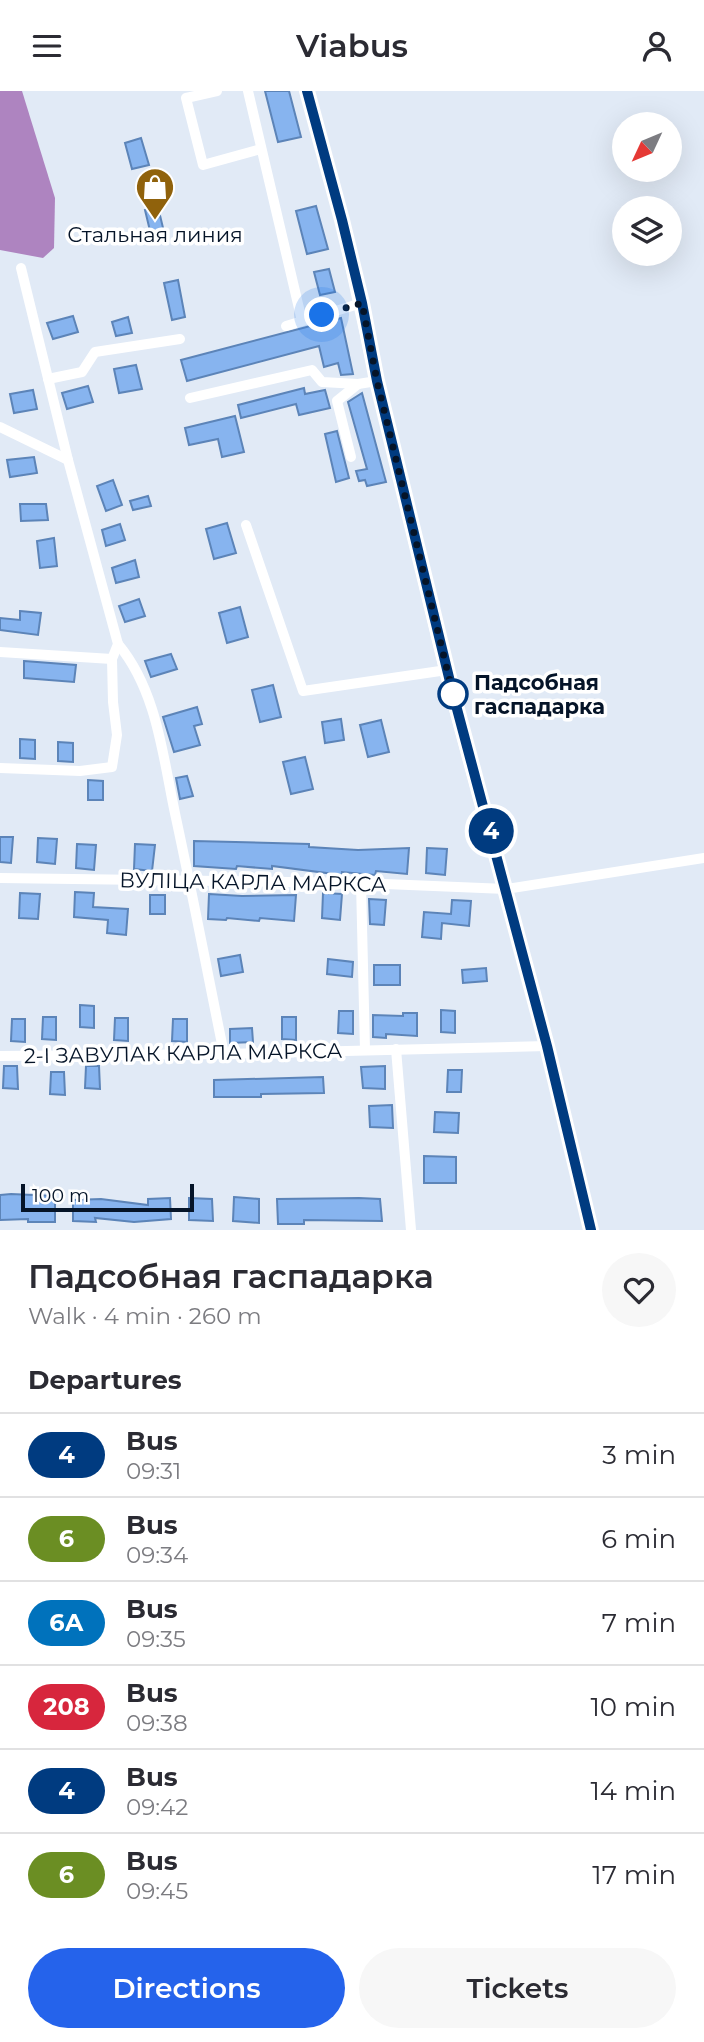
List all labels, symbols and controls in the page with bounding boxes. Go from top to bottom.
text: Viabus [296,26,408,65]
icon: menu [28,27,66,65]
icon: person [638,27,676,65]
north arrow [612,112,682,182]
map controls [612,112,682,266]
shop icon: Стальная линия [134,166,176,221]
button: layers [612,196,682,266]
place label: Стальная линия [67,222,243,247]
your location [304,297,339,332]
place label: Падсобная гаспадарка [474,670,605,719]
marker: Падсобная гаспадарка [438,679,468,709]
line badge: 4 [468,808,514,854]
text: 4 [483,816,499,845]
street label: ВУЛІЦА КАРЛА МАРКСА [119,867,387,897]
street label: 2-І ЗАВУЛАК КАРЛА МАРКСА [24,1038,343,1068]
scale bar [21,1181,194,1213]
text: 100 m [32,1184,89,1207]
button: heart [602,1253,676,1327]
text: Падсобная гаспадарка [28,1256,434,1296]
text: Walk · 4 min · 260 m [28,1302,262,1330]
text: Departures [28,1364,182,1396]
text: Bus [126,1425,178,1457]
text: 3 min [602,1439,676,1471]
text: 4 [58,1440,75,1469]
text: 09:31 [126,1457,181,1485]
text: Bus [126,1509,178,1541]
text: 6 min [601,1523,676,1555]
text: 6 [59,1524,74,1553]
text: 09:34 [126,1541,188,1569]
text: Bus [126,1593,178,1625]
text: 7 min [602,1607,676,1639]
text: 6А [49,1608,84,1637]
text: 09:35 [126,1625,186,1653]
text: Bus [126,1677,178,1709]
text: 10 min [590,1691,676,1723]
text: 208 [43,1692,90,1721]
text: 09:38 [126,1709,188,1737]
text: Bus [126,1761,178,1793]
text: 14 min [590,1775,676,1807]
text: 4 [58,1776,75,1805]
text: 09:42 [126,1793,188,1821]
text: Bus [126,1845,178,1877]
text: 17 min [592,1859,676,1891]
text: 6 [59,1860,74,1889]
text: 09:45 [126,1877,188,1905]
button: Directions [28,1948,345,2028]
button: Tickets [359,1948,676,2028]

